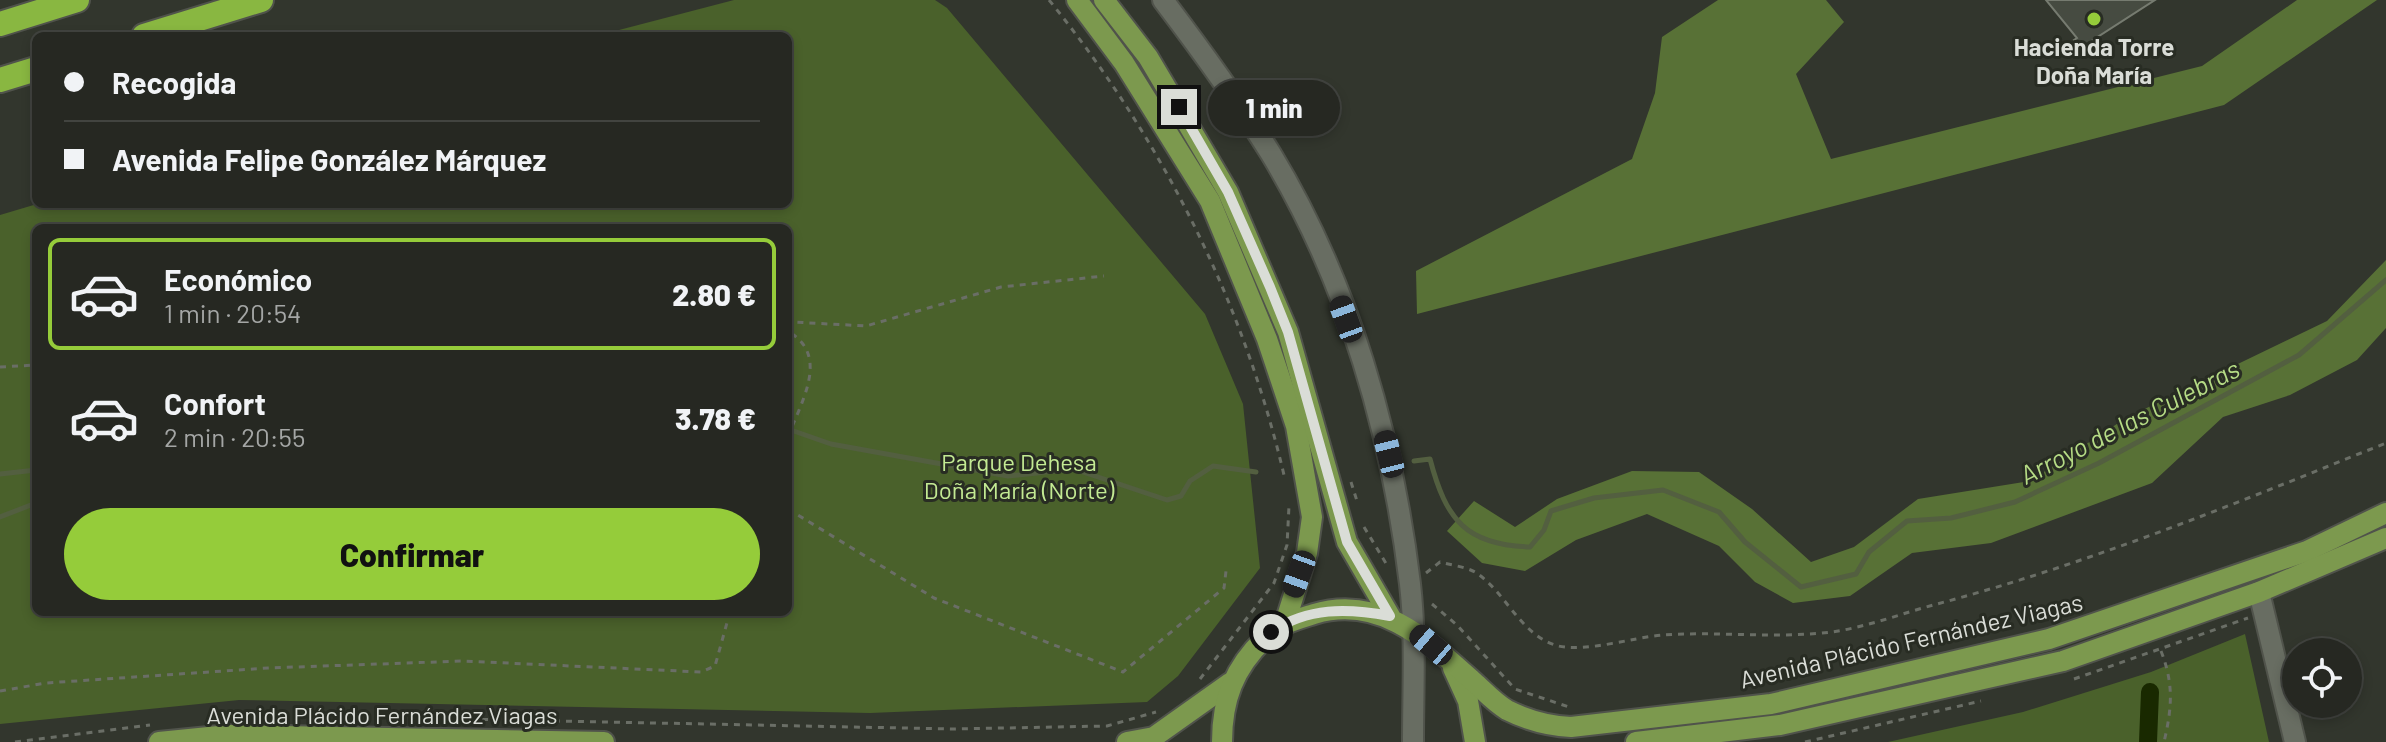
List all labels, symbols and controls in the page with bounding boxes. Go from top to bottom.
marker: Hacienda Torre Doña María [2085,10,2103,28]
place label: Hacienda Torre Doña María [2014,32,2174,89]
text: Recogida [112,64,236,100]
callout: 1 min [1207,79,1339,135]
route end [1161,89,1197,125]
text: 1 min [1245,92,1303,123]
text: Avenida Felipe González Márquez [112,141,546,177]
icon: car [68,258,140,330]
text: Económico [164,261,312,297]
text: 2.80 € [672,276,756,312]
car [1327,292,1365,346]
text: 1 min · 20:54 [164,297,301,328]
water label: Arroyo de las Culebras [2014,352,2244,490]
icon: car [68,382,140,454]
text: Confort [164,385,266,421]
text: 3.78 € [675,400,756,436]
text: 2 min · 20:55 [164,421,305,452]
car [1372,428,1406,480]
park label: Parque Dehesa Doña María (Norte) [924,447,1115,504]
button: Confirmar [64,508,760,600]
car [1280,547,1318,601]
street label: Avenida Plácido Fernández Viagas [1737,586,2085,694]
route start [1253,614,1289,650]
car [1405,620,1457,670]
map controls [2282,638,2362,718]
button: locate [2282,638,2362,718]
street label: Avenida Plácido Fernández Viagas [207,700,557,729]

